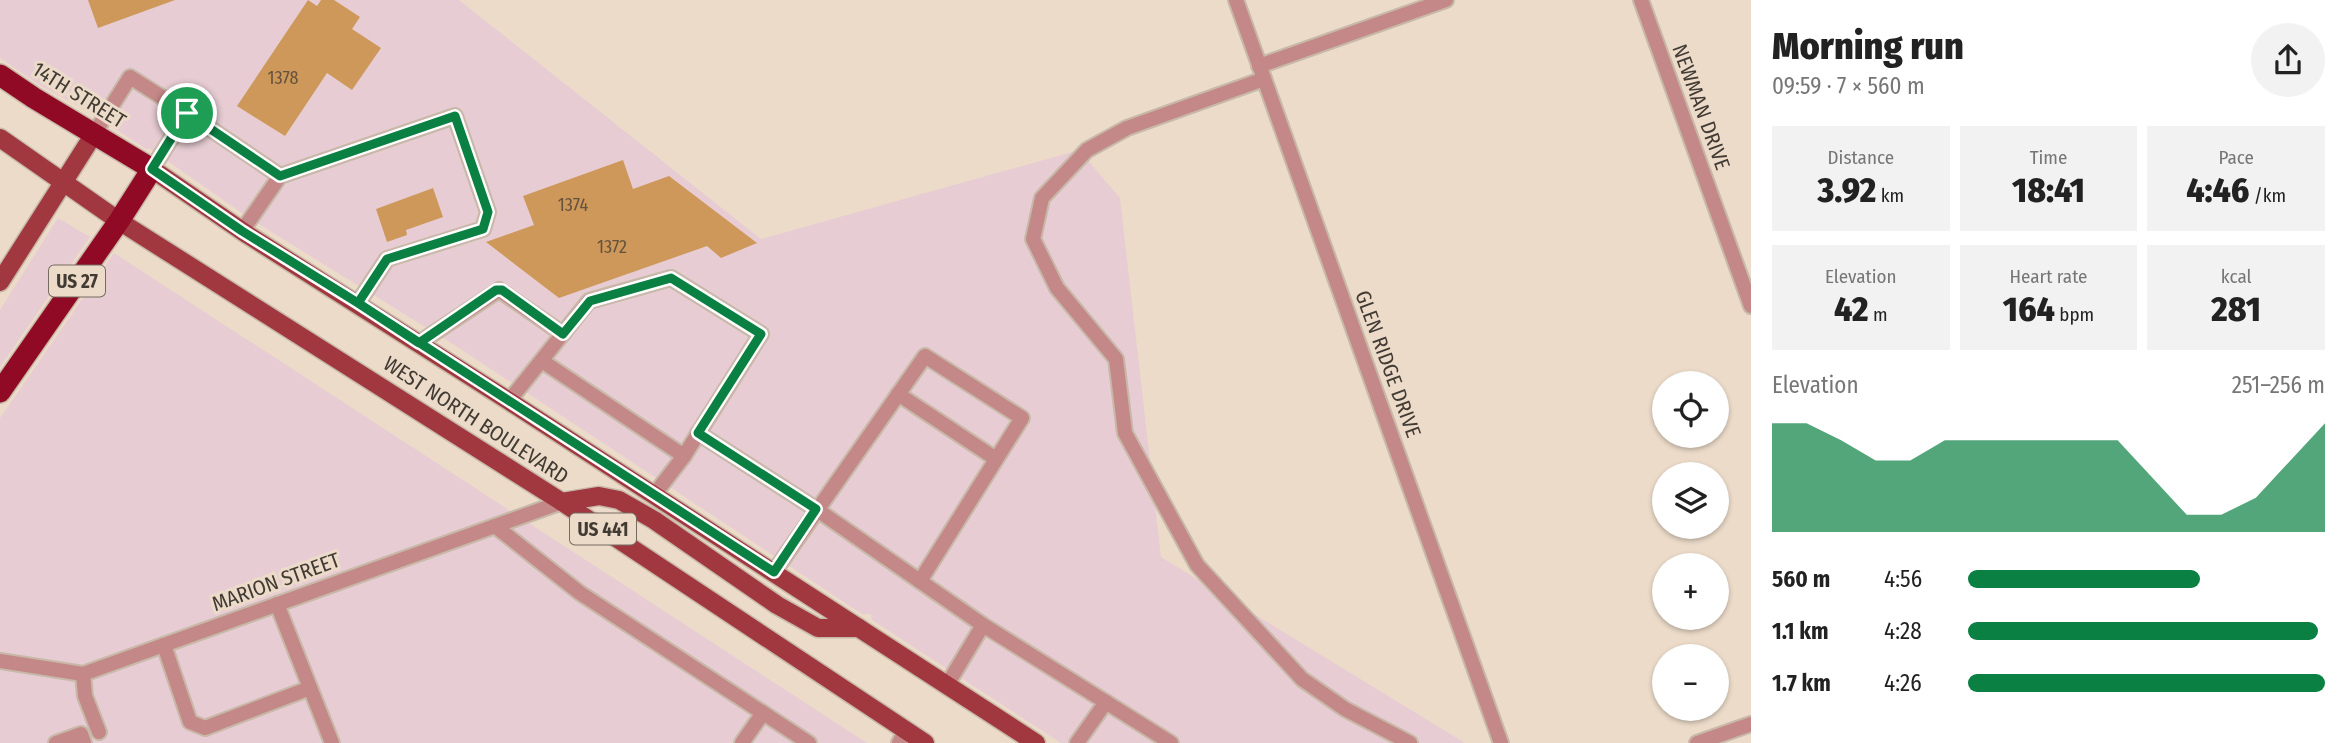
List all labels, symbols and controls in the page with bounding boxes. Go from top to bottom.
text: Morning run [1772,23,1964,69]
button: share [2251,23,2325,97]
street label: NEWMAN DRIVE [1666,41,1736,173]
street label: 14TH STREET [27,56,131,134]
house number: 1378 [268,67,299,89]
text: 09:59 · 7 × 560 m [1772,72,1925,100]
pin [157,83,217,143]
icon: arrive [168,94,206,132]
text: Distance [1828,146,1894,169]
text: Time [2030,146,2067,169]
text: Pace [2218,146,2254,169]
text: 3.92 [1818,169,1876,211]
text: 18:41 [2012,169,2085,211]
text: 4:46 [2186,169,2249,211]
text: km [1876,184,1904,207]
text: /km [2249,184,2286,207]
house number: 1374 [558,194,589,216]
house number: 1372 [597,236,627,258]
text: Elevation [1825,265,1897,288]
text: Heart rate [2009,265,2088,288]
text: kcal [2221,265,2252,288]
road number: US 27 [49,266,105,296]
street label: GLEN RIDGE DRIVE [1349,287,1427,441]
text: 42 [1834,288,1869,330]
text: 164 [2003,288,2055,330]
text: 281 [2211,288,2261,330]
text: m [1869,303,1888,326]
text: bpm [2055,303,2094,326]
street label: WEST NORTH BOULEVARD [379,350,573,490]
map controls [1652,371,1729,721]
button: locate [1652,371,1729,448]
text: Elevation [1772,371,1859,399]
text: 251–256 m [2232,371,2325,399]
button: layers [1652,462,1729,539]
road number: US 441 [570,514,636,544]
street label: MARION STREET [208,547,344,617]
button: + [1652,553,1729,630]
text: 560 m [1772,565,1830,593]
text: 4:56 [1884,565,1922,593]
text: 1.1 km [1772,617,1828,645]
text: 4:28 [1884,617,1922,645]
button: − [1652,644,1729,721]
text: 1.7 km [1772,669,1831,697]
text: 4:26 [1884,669,1922,697]

